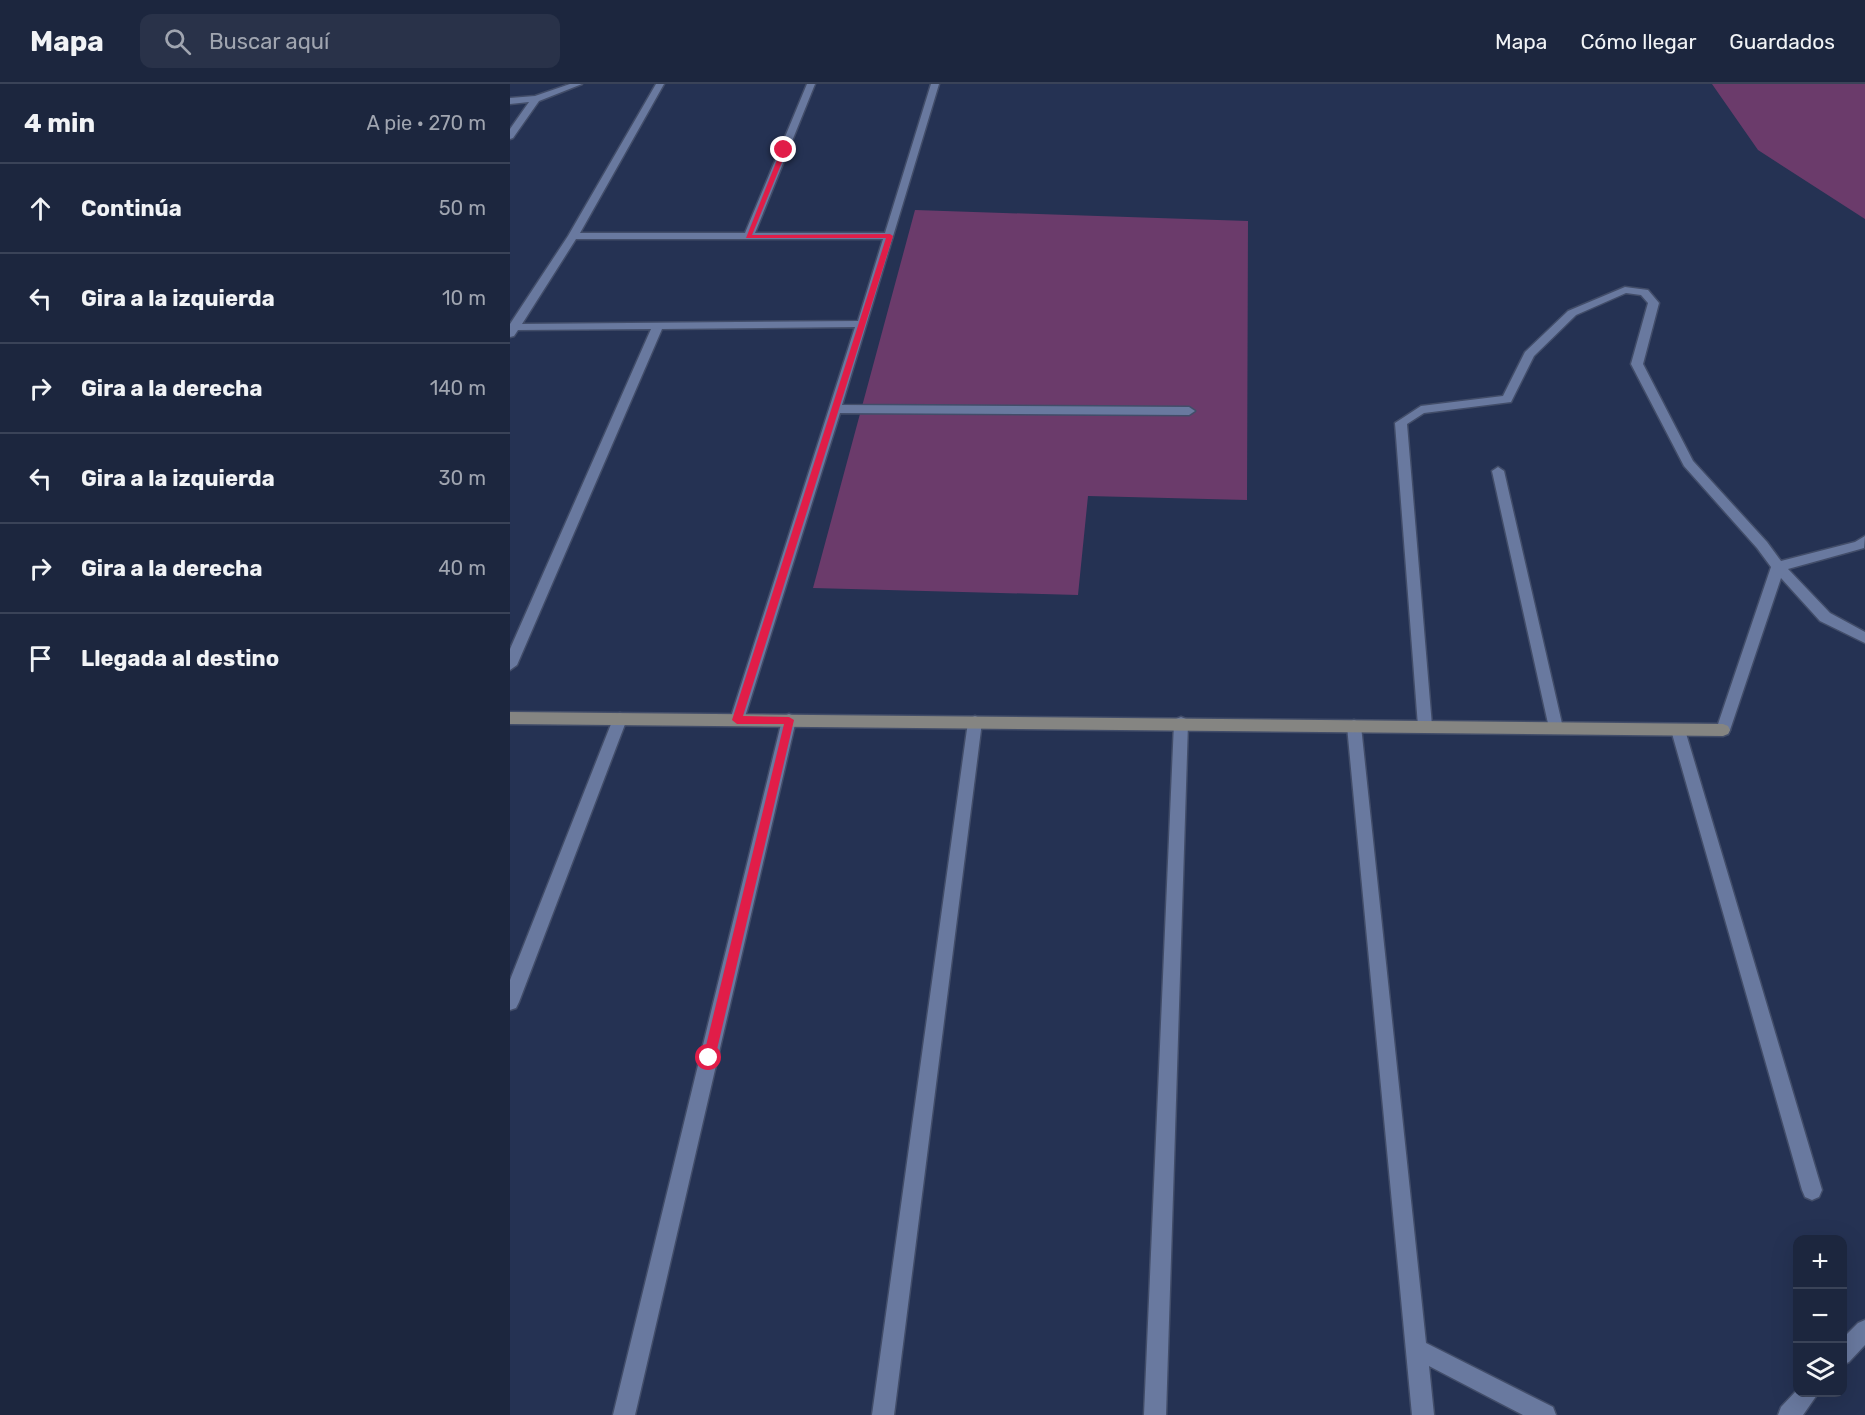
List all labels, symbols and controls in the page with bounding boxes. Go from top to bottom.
search box [140,14,560,68]
text: Mapa [30,25,104,58]
icon: search [161,25,194,58]
text: Buscar aquí [209,28,329,55]
text: Mapa [1495,29,1547,54]
text: Cómo llegar [1580,29,1696,54]
text: Guardados [1729,29,1835,54]
text: 4 min [24,108,95,139]
text: A pie · 270 m [366,111,486,135]
route end [770,136,796,162]
icon: ahead [24,192,57,225]
text: Continúa [81,195,182,222]
text: 50 m [439,196,486,220]
icon: left [24,282,57,315]
text: Gira a la izquierda [81,285,275,312]
text: 10 m [442,286,486,310]
icon: right [24,372,57,405]
text: Gira a la derecha [81,375,262,402]
text: 140 m [430,376,486,400]
icon: left [24,462,57,495]
text: Gira a la izquierda [81,465,275,492]
text: 30 m [439,466,486,490]
icon: right [24,552,57,585]
text: Gira a la derecha [81,555,262,582]
text: 40 m [438,556,486,580]
icon: arrive [24,642,57,675]
text: Llegada al destino [81,645,279,672]
route start [695,1044,721,1070]
map controls [1793,1235,1847,1397]
button: + [1793,1235,1847,1289]
button: − [1793,1289,1847,1343]
button: layers [1793,1343,1847,1397]

